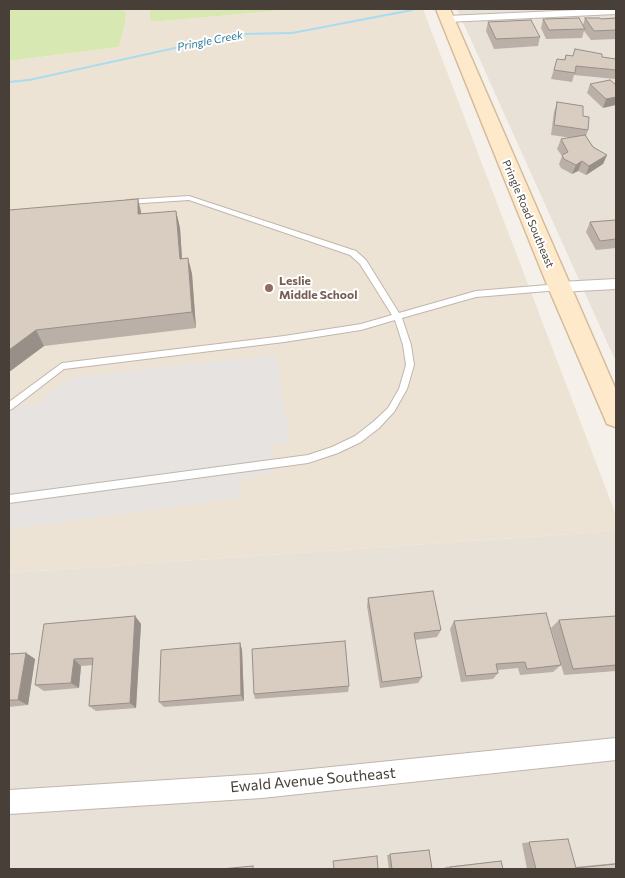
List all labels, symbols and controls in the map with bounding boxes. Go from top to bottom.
water label: Pringle Creek [176,28,244,54]
street label: Pringle Road Southeast [499,158,557,270]
place label: Leslie Middle School [279,274,357,302]
marker: Leslie Middle School [263,282,275,294]
street label: Ewald Avenue Southeast [229,764,397,796]

